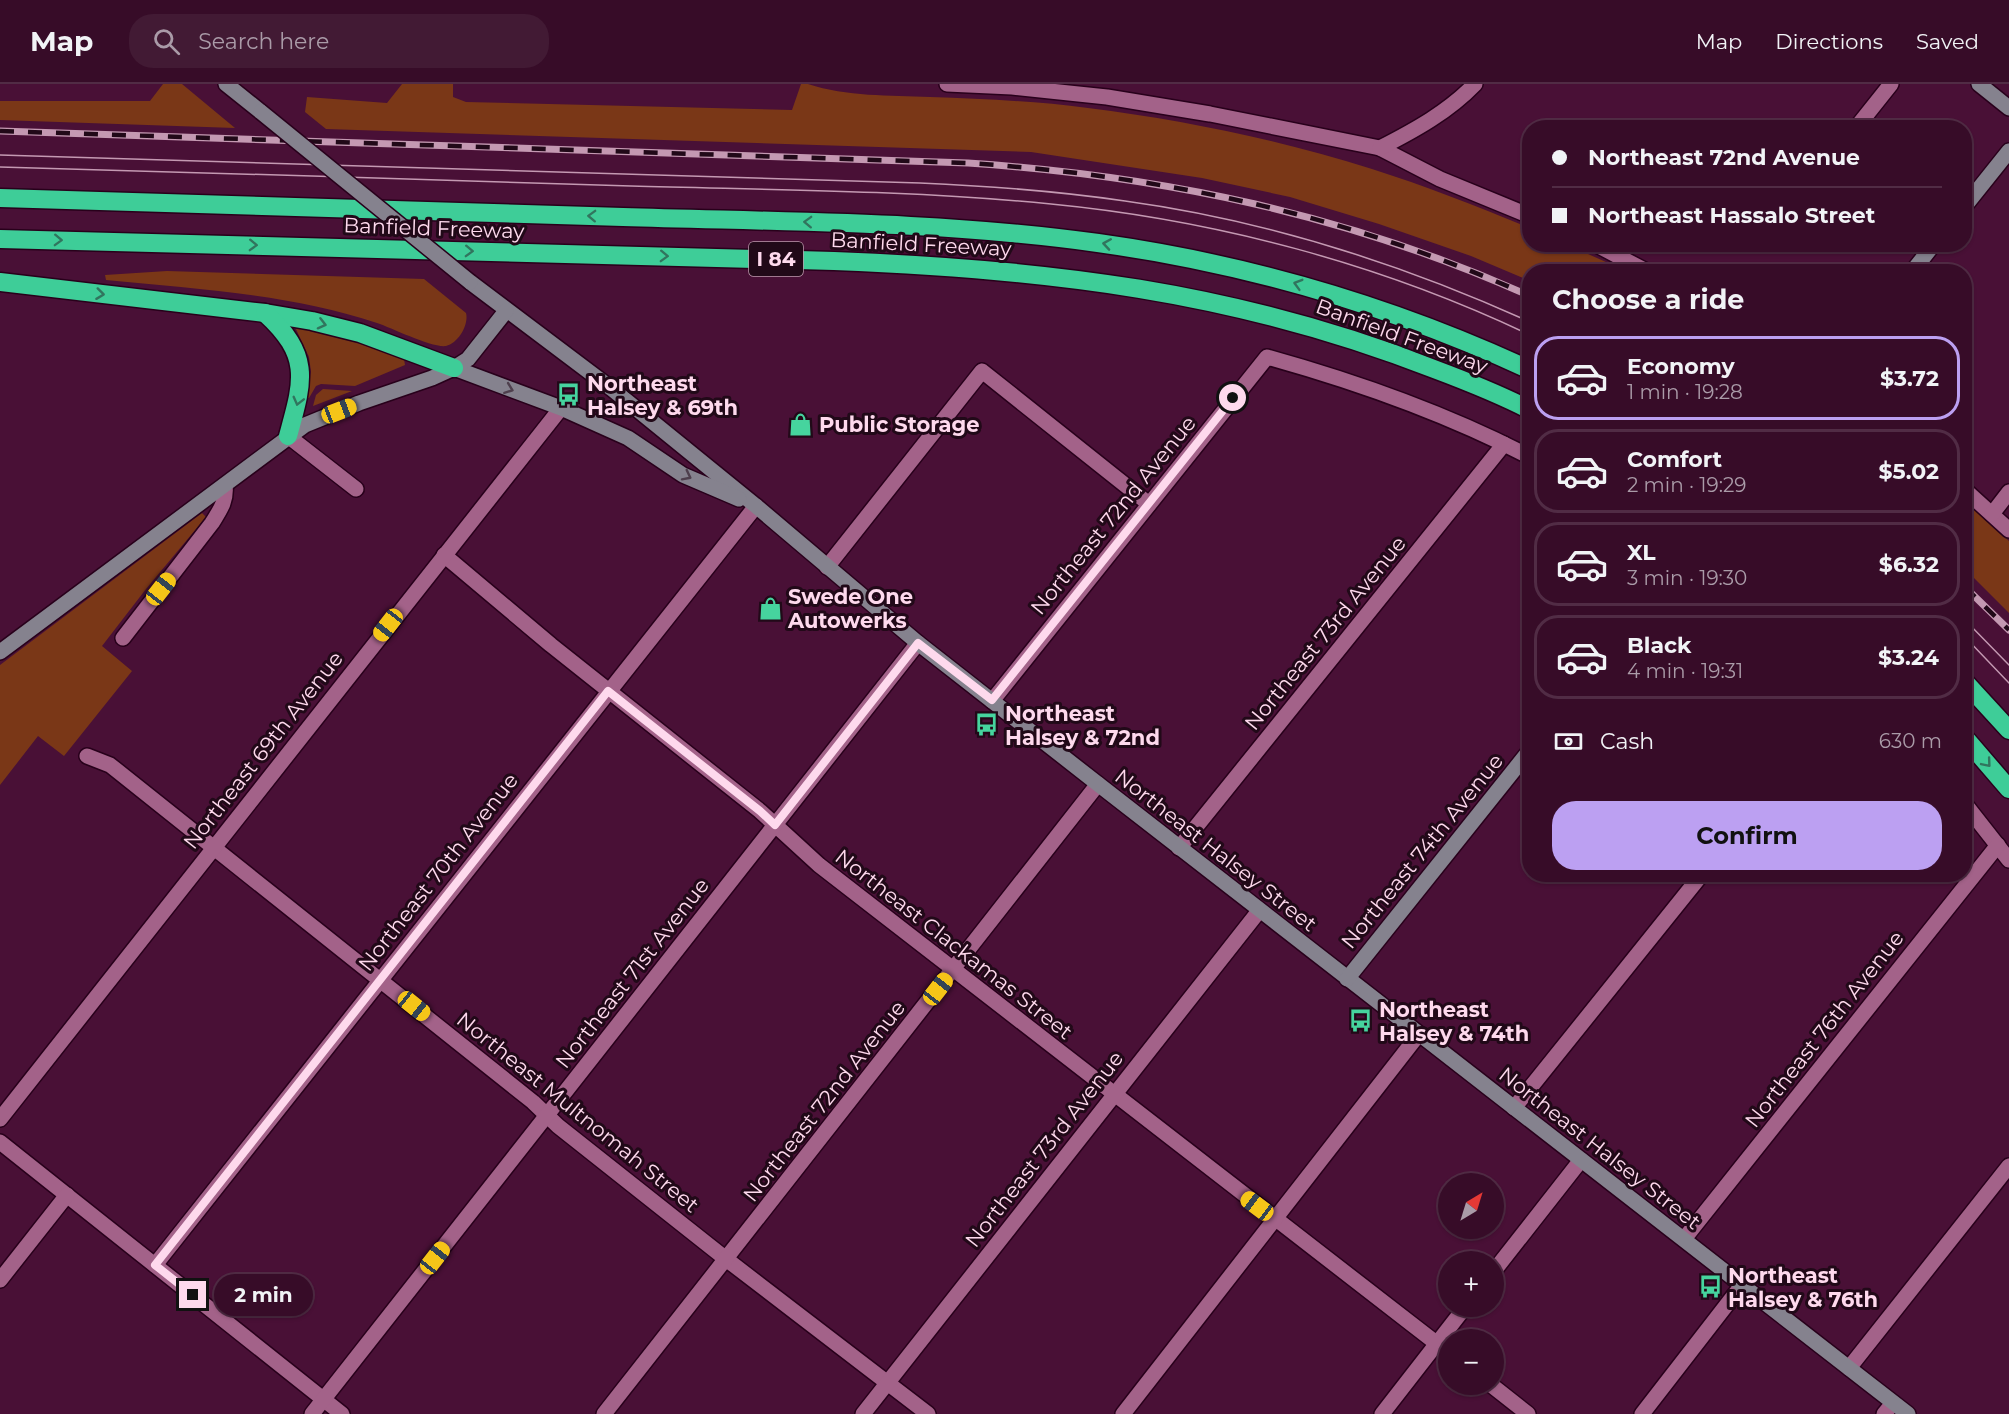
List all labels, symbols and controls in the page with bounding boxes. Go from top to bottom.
search box [129,14,549,68]
text: Map [30,24,93,58]
icon: search [150,25,183,58]
text: Search here [198,28,329,55]
text: Map [1696,29,1742,54]
text: Directions [1775,29,1883,54]
text: Saved [1916,29,1979,54]
text: Northeast 72nd Avenue [1588,144,1860,171]
text: Northeast Hassalo Street [1588,202,1875,229]
one-way arrow [588,210,597,222]
street label: Banfield Freeway [343,212,526,244]
one-way arrow [804,216,813,229]
street label: Banfield Freeway [830,227,1013,261]
one-way arrow [54,234,63,246]
one-way arrow [249,239,258,252]
one-way arrow [1103,239,1112,251]
road number: I 84 [749,242,803,276]
one-way arrow [465,245,474,257]
one-way arrow [660,250,669,262]
one-way arrow [1293,279,1304,291]
text: Choose a ride [1552,283,1744,316]
one-way arrow [95,287,104,300]
street label: Banfield Freeway [1313,293,1492,379]
one-way arrow [317,316,327,329]
icon: car [1555,351,1609,405]
text: Economy [1627,353,1735,380]
text: $3.72 [1880,365,1939,392]
place label: Northeast Halsey & 69th [587,371,738,420]
text: 1 min · 19:28 [1627,380,1743,404]
one-way arrow [503,382,514,394]
bus stop icon: Northeast Halsey & 69th [556,382,582,408]
route start [1219,384,1246,411]
one-way arrow [292,396,305,406]
car [319,396,359,426]
shop icon: Public Storage [788,411,814,437]
street label: Northeast 72nd Avenue [1025,411,1201,619]
place label: Public Storage [819,412,979,437]
icon: car [1555,444,1609,498]
text: Comfort [1627,446,1722,473]
text: $5.02 [1879,458,1939,485]
one-way arrow [681,469,692,480]
text: 2 min · 19:29 [1627,473,1746,497]
street label: Northeast 73rd Avenue [1239,531,1411,735]
icon: car [1555,537,1609,591]
text: XL [1627,539,1656,566]
text: $6.32 [1879,551,1939,578]
text: 3 min · 19:30 [1627,566,1747,590]
car [143,569,179,609]
place label: Swede One Autowerks [787,584,913,633]
shop icon: Swede One Autowerks [757,595,783,621]
car [370,605,406,645]
icon: car [1555,630,1609,684]
text: Black [1627,632,1691,659]
text: $3.24 [1878,644,1939,671]
street label: Northeast 69th Avenue [178,646,348,854]
text: 4 min · 19:31 [1627,659,1743,683]
place label: Northeast Halsey & 72nd [1005,701,1160,750]
bus stop icon: Northeast Halsey & 72nd [974,712,1000,738]
icon: cash [1552,725,1585,758]
text: Cash [1600,728,1654,755]
text: 630 m [1879,729,1942,753]
street label: Northeast 74th Avenue [1336,749,1508,953]
one-way arrow [1980,756,1991,767]
street label: Northeast Halsey Street [1110,763,1322,937]
street label: Northeast 70th Avenue [353,768,523,976]
button: Confirm [1552,801,1942,870]
street label: Northeast Clackamas Street [830,844,1078,1044]
street label: Northeast 71st Avenue [550,873,714,1073]
street label: Northeast 76th Avenue [1739,926,1909,1132]
car [920,969,956,1009]
car [394,988,434,1024]
street label: Northeast 72nd Avenue [738,996,910,1206]
place label: Northeast Halsey & 74th [1379,997,1529,1046]
street label: Northeast Multnomah Street [452,1007,704,1217]
bus stop icon: Northeast Halsey & 74th [1348,1008,1374,1034]
street label: Northeast 73rd Avenue [960,1046,1128,1252]
street label: Northeast Halsey Street [1494,1061,1706,1235]
north arrow [1438,1173,1504,1239]
map controls [1438,1173,1504,1395]
car [1237,1188,1277,1224]
car [417,1238,453,1278]
button: + [1438,1251,1504,1317]
place label: Northeast Halsey & 76th [1728,1263,1878,1312]
callout: 2 min [214,1274,313,1316]
bus stop icon: Northeast Halsey & 76th [1697,1274,1723,1300]
route end [179,1281,206,1308]
text: 2 min [234,1283,293,1307]
button: − [1438,1329,1504,1395]

